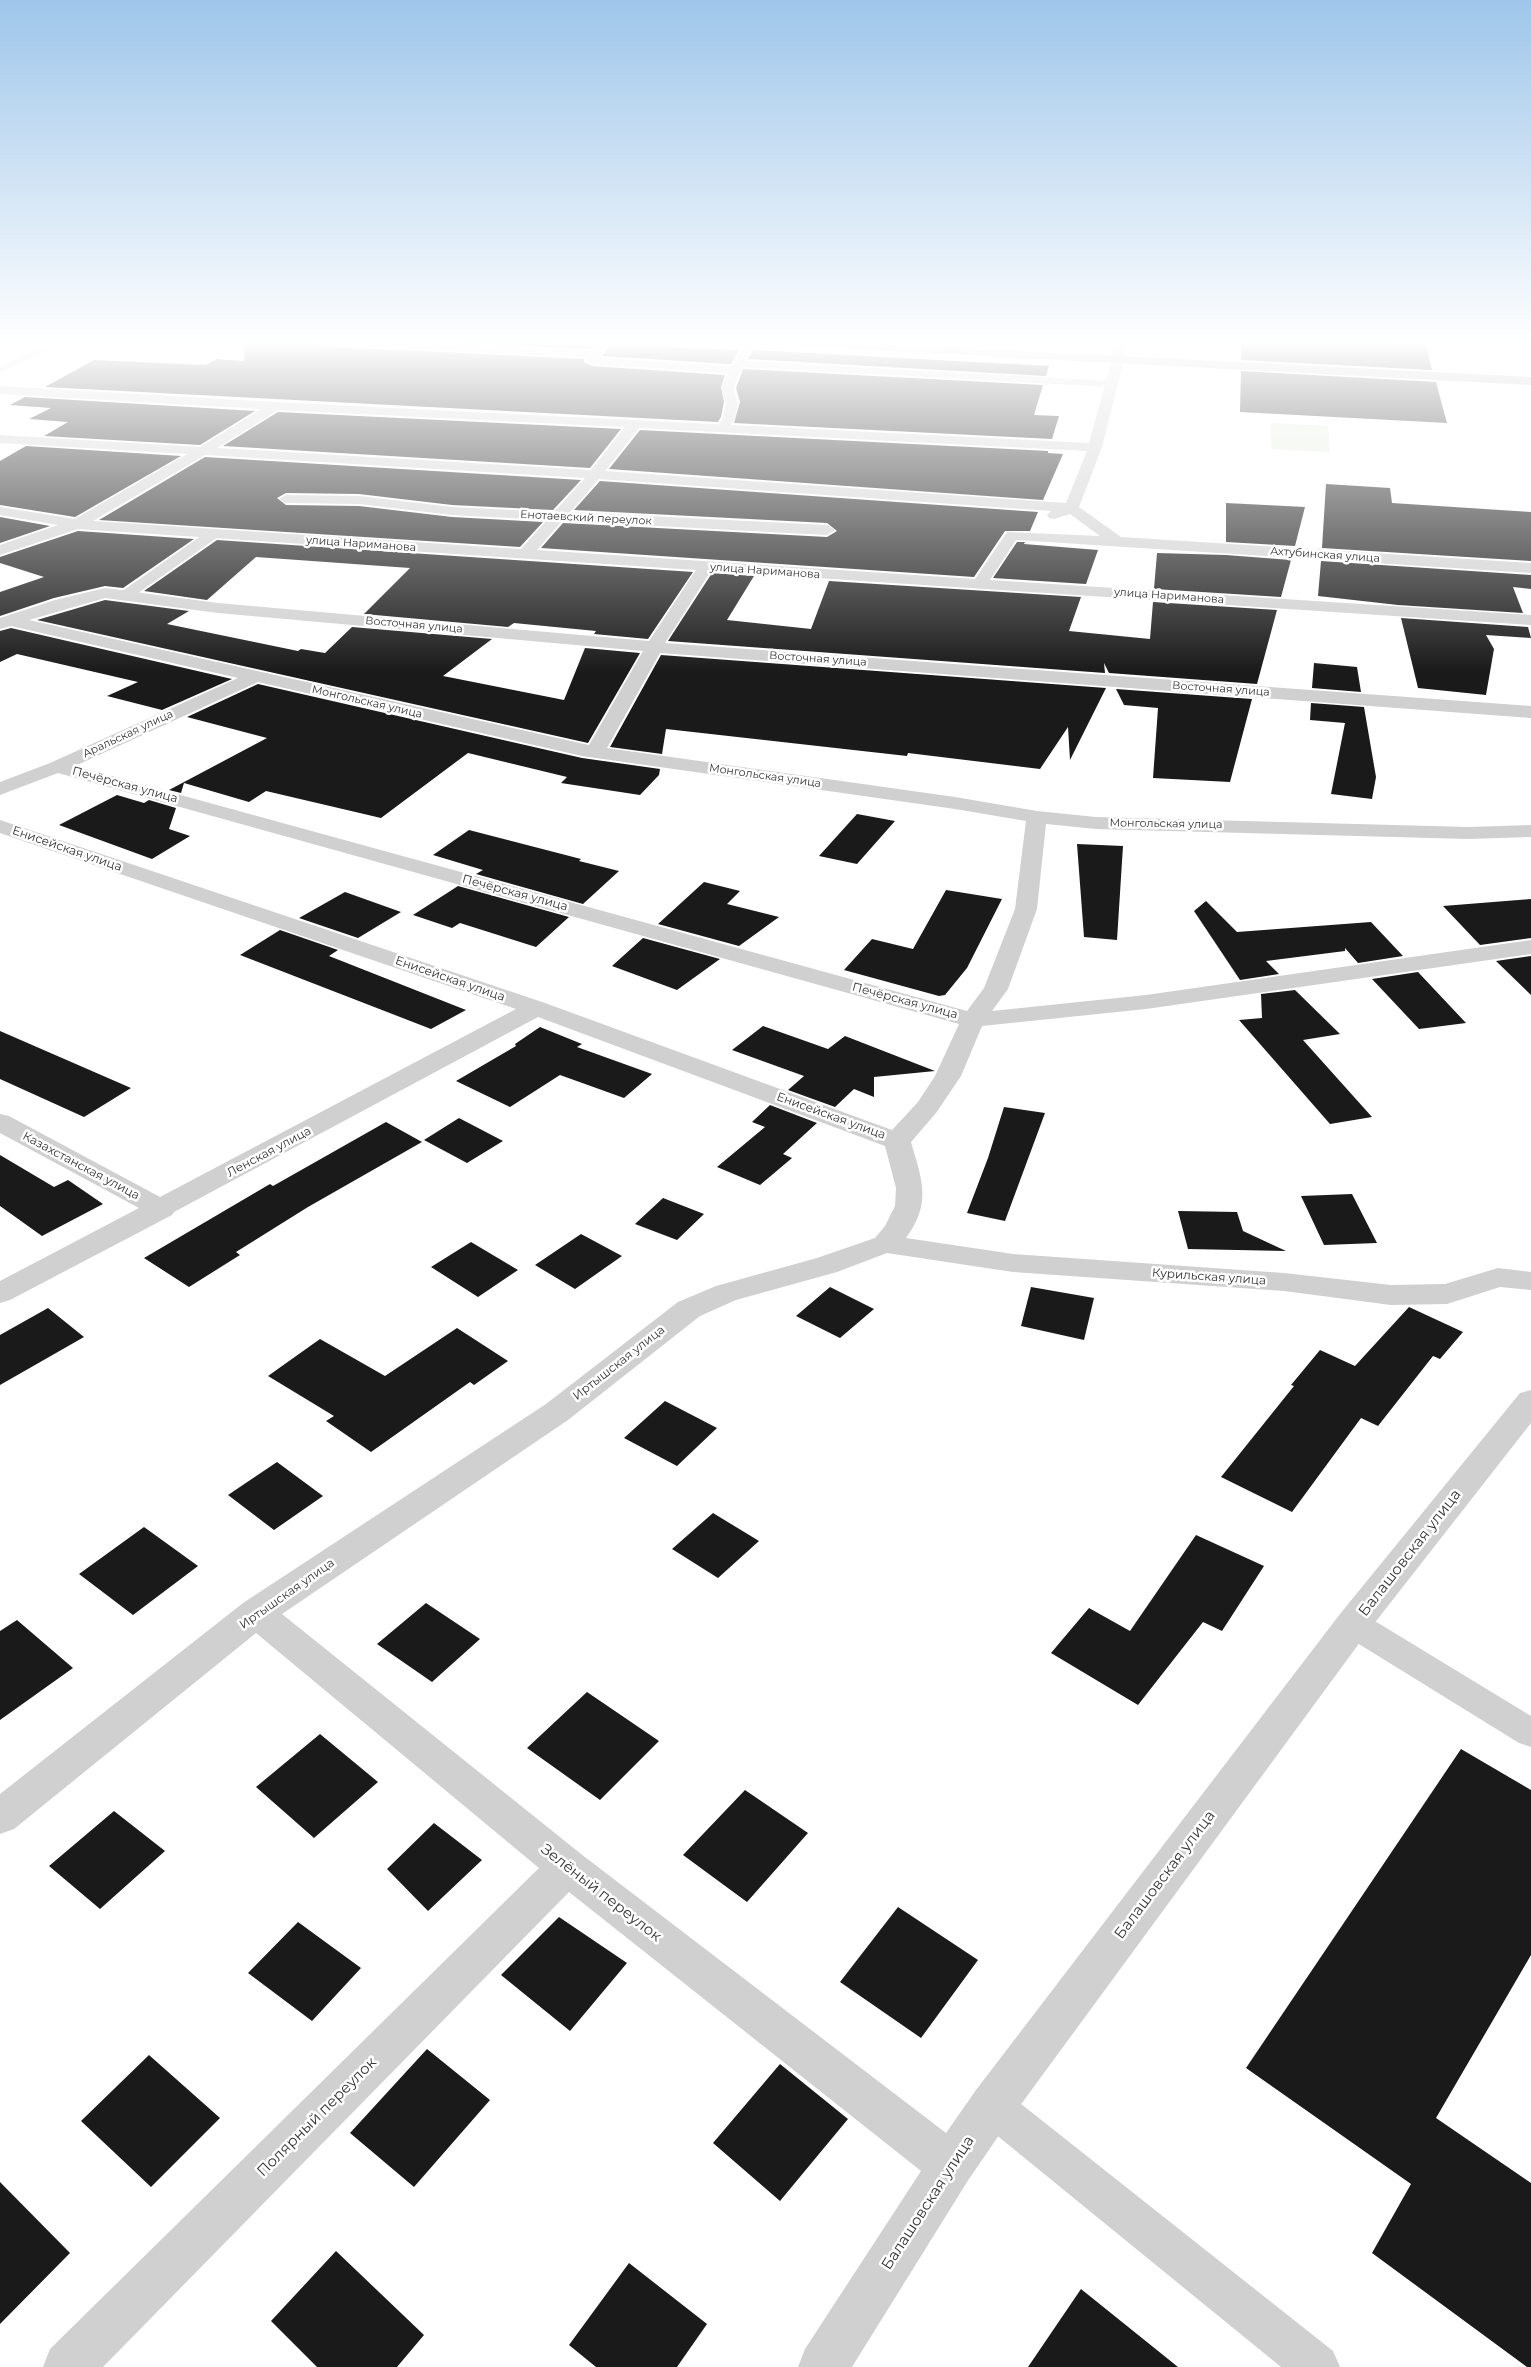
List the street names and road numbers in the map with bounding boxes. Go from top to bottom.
street label: Енотаевский переулок [520,508,652,528]
street label: улица Нариманова [305,534,417,554]
street label: Ахтубинская улица [1270,545,1380,565]
street label: улица Нариманова [709,561,821,581]
street label: улица Нариманова [1113,586,1225,606]
street label: Восточная улица [365,614,463,636]
street label: Восточная улица [769,649,867,669]
street label: Восточная улица [1172,679,1270,699]
street label: Монгольская улица [311,683,423,721]
street label: Аральская улица [81,707,175,761]
street label: Монгольская улица [708,762,822,790]
street label: Печёрская улица [71,764,179,806]
street label: Монгольская улица [1109,816,1223,832]
street label: Енисейская улица [10,823,124,875]
street label: Печёрская улица [461,872,569,914]
street label: Енисейская улица [393,953,507,1005]
street label: Печёрская улица [851,980,959,1022]
street label: Енисейская улица [774,1090,888,1142]
street label: Ленская улица [224,1124,314,1180]
street label: Казахстанская улица [20,1129,142,1203]
street label: Курильская улица [1152,1266,1266,1288]
street label: Иртышская улица [570,1323,668,1403]
street label: Балашовская улица [1355,1486,1465,1620]
street label: Иртышская улица [237,1556,337,1632]
street label: Балашовская улица [1111,1807,1219,1943]
street label: Зелёный переулок [537,1840,665,1946]
street label: Полярный переулок [254,2054,380,2180]
street label: Балашовская улица [878,2133,978,2273]

